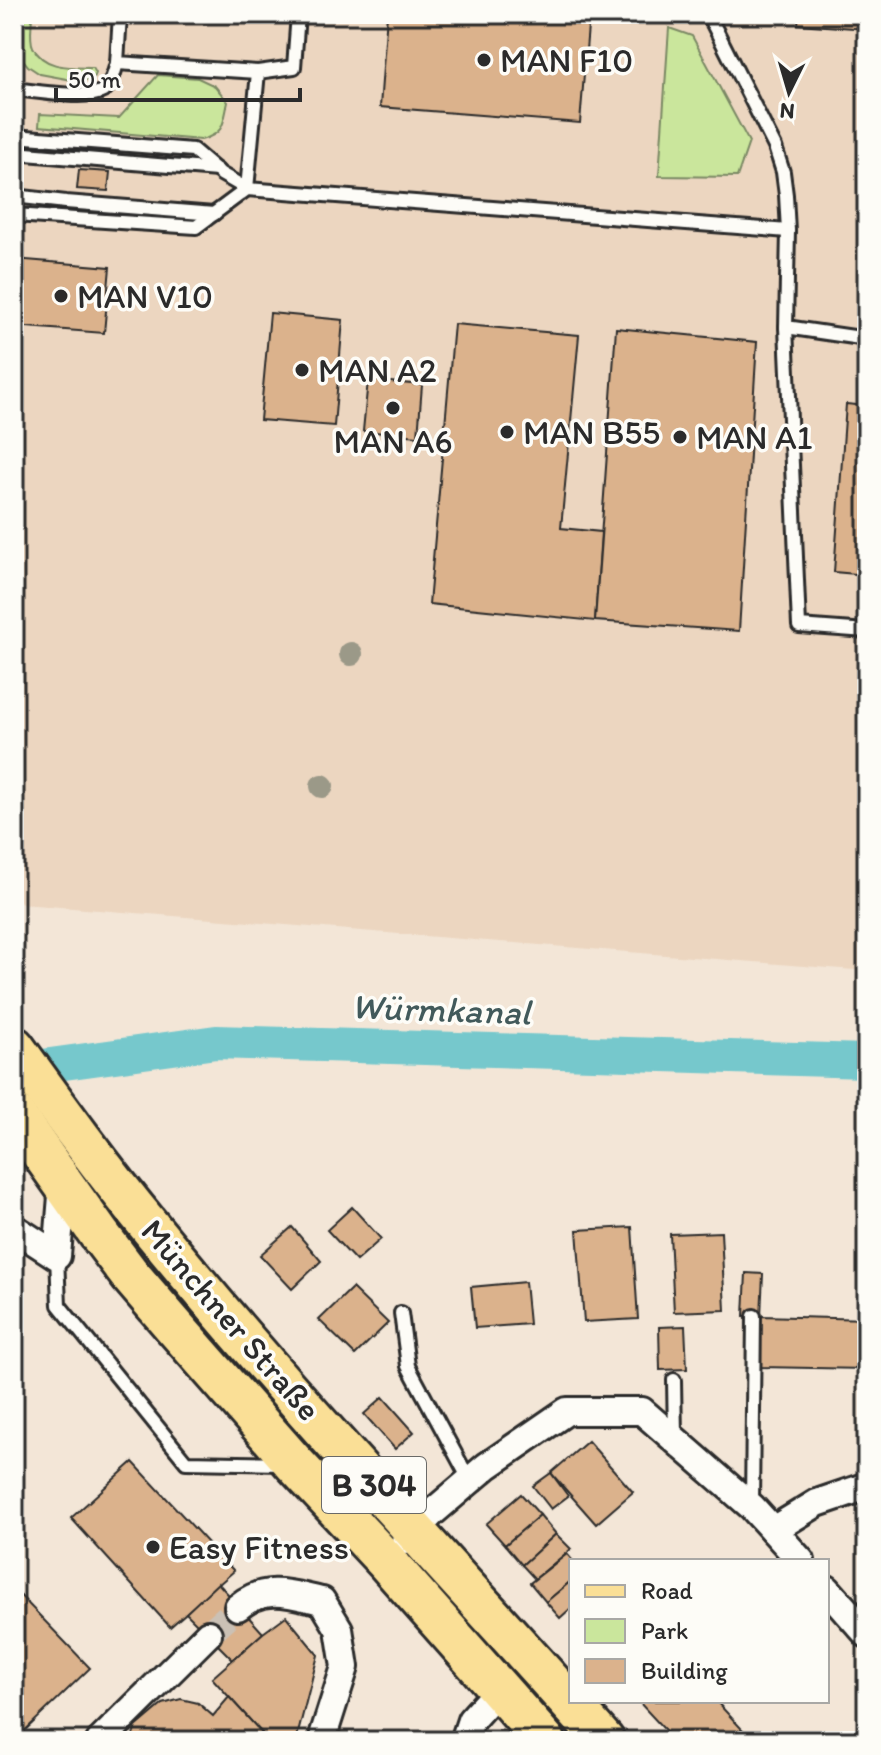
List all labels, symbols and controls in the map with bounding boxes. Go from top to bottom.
place label: MAN F10 [500,40,633,81]
marker: MAN F10 [475,51,493,69]
scale bar [56,52,300,102]
north arrow [749,52,829,132]
text: 50 m [68,65,121,94]
text: N [779,97,796,126]
place label: MAN V10 [77,276,213,317]
marker: MAN V10 [52,287,70,305]
place label: MAN A2 [318,350,437,391]
marker: MAN A2 [293,361,311,379]
marker: MAN A6 [384,399,402,417]
place label: MAN B55 [523,412,660,453]
place label: MAN A1 [696,417,813,458]
place label: MAN A6 [334,421,452,462]
marker: MAN B55 [498,423,516,441]
marker: MAN A1 [671,428,689,446]
water label: Würmkanal [351,984,534,1034]
street label: Münchner Straße [132,1211,330,1429]
road number: B 304 [322,1457,426,1513]
place label: Easy Fitness [169,1527,349,1568]
marker: Easy Fitness [144,1538,162,1556]
legend [569,1559,829,1703]
text: Road [641,1576,693,1605]
text: Park [641,1616,688,1645]
text: Building [641,1656,728,1685]

